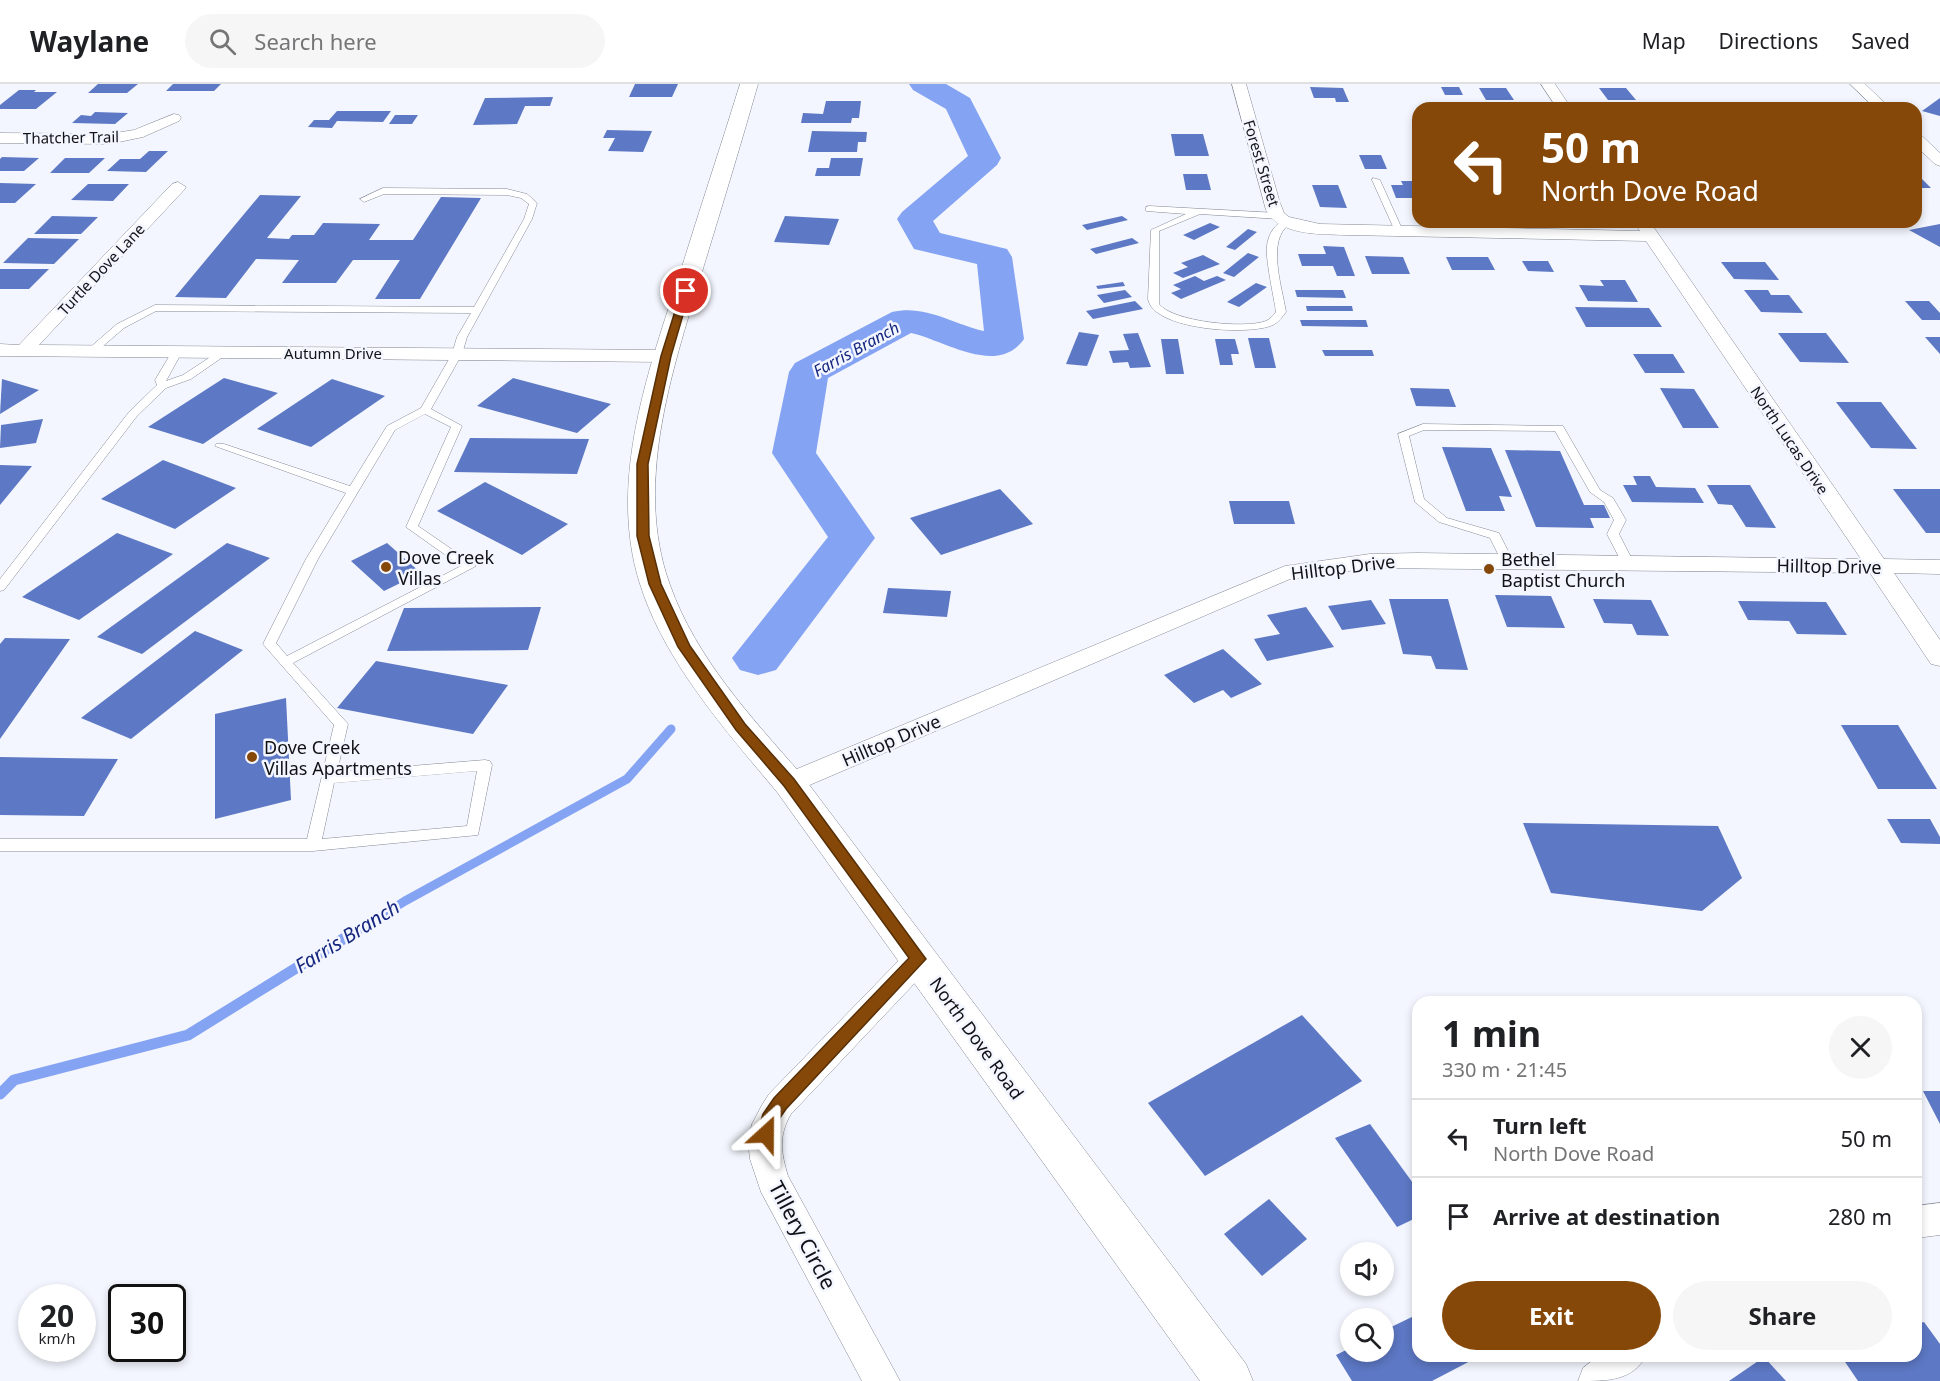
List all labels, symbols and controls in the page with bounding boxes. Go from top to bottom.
search box [185,14,605,68]
text: Waylane [30,22,149,60]
icon: search [206,25,239,58]
text: Search here [254,26,377,56]
text: Map [1642,27,1686,55]
text: Directions [1719,27,1818,55]
text: Saved [1851,27,1910,55]
street label: Forest Street [1239,117,1285,209]
text: 50 m [1541,118,1641,175]
street label: Thatcher Trail [23,126,119,148]
icon: left [1442,126,1520,204]
text: North Dove Road [1541,172,1759,209]
street label: Turtle Dove Lane [53,219,149,319]
pin [660,265,711,316]
icon: arrive [669,274,702,307]
water label: Farris Branch [809,316,903,382]
street label: Autumn Drive [284,343,382,363]
street label: North Lucas Drive [1746,382,1834,498]
place label: Dove Creek Villas [398,545,494,590]
place label: Bethel Baptist Church [1501,547,1625,592]
street label: Hilltop Drive [1289,549,1397,585]
street label: Hilltop Drive [1776,553,1882,579]
marker: Dove Creek Villas [379,560,393,574]
marker: Bethel Baptist Church [1482,562,1496,576]
street label: Hilltop Drive [838,708,944,772]
place label: Dove Creek Villas Apartments [264,735,412,780]
marker: Dove Creek Villas Apartments [245,750,259,764]
water label: Farris Branch [289,893,405,979]
street label: North Dove Road [925,972,1029,1104]
text: 1 min [1442,1009,1541,1058]
button: close [1829,1016,1892,1079]
text: 330 m · 21:45 [1442,1056,1567,1083]
position arrow [734,1102,798,1166]
text: Turn left [1493,1110,1587,1140]
icon: left [1442,1122,1475,1155]
text: 50 m [1841,1123,1892,1153]
text: North Dove Road [1493,1140,1654,1167]
street label: Tillery Circle [763,1176,843,1294]
icon: arrive [1442,1200,1475,1233]
text: Arrive at destination [1493,1201,1720,1231]
text: 280 m [1828,1201,1892,1231]
map controls [1340,1242,1394,1362]
button: sound [1340,1242,1394,1296]
button: Exit [1442,1281,1661,1350]
button: Share [1673,1281,1892,1350]
speed limit sign: 30 [108,1284,186,1362]
text: 20 [40,1295,74,1336]
button: search [1340,1308,1394,1362]
text: km/h [39,1328,75,1348]

